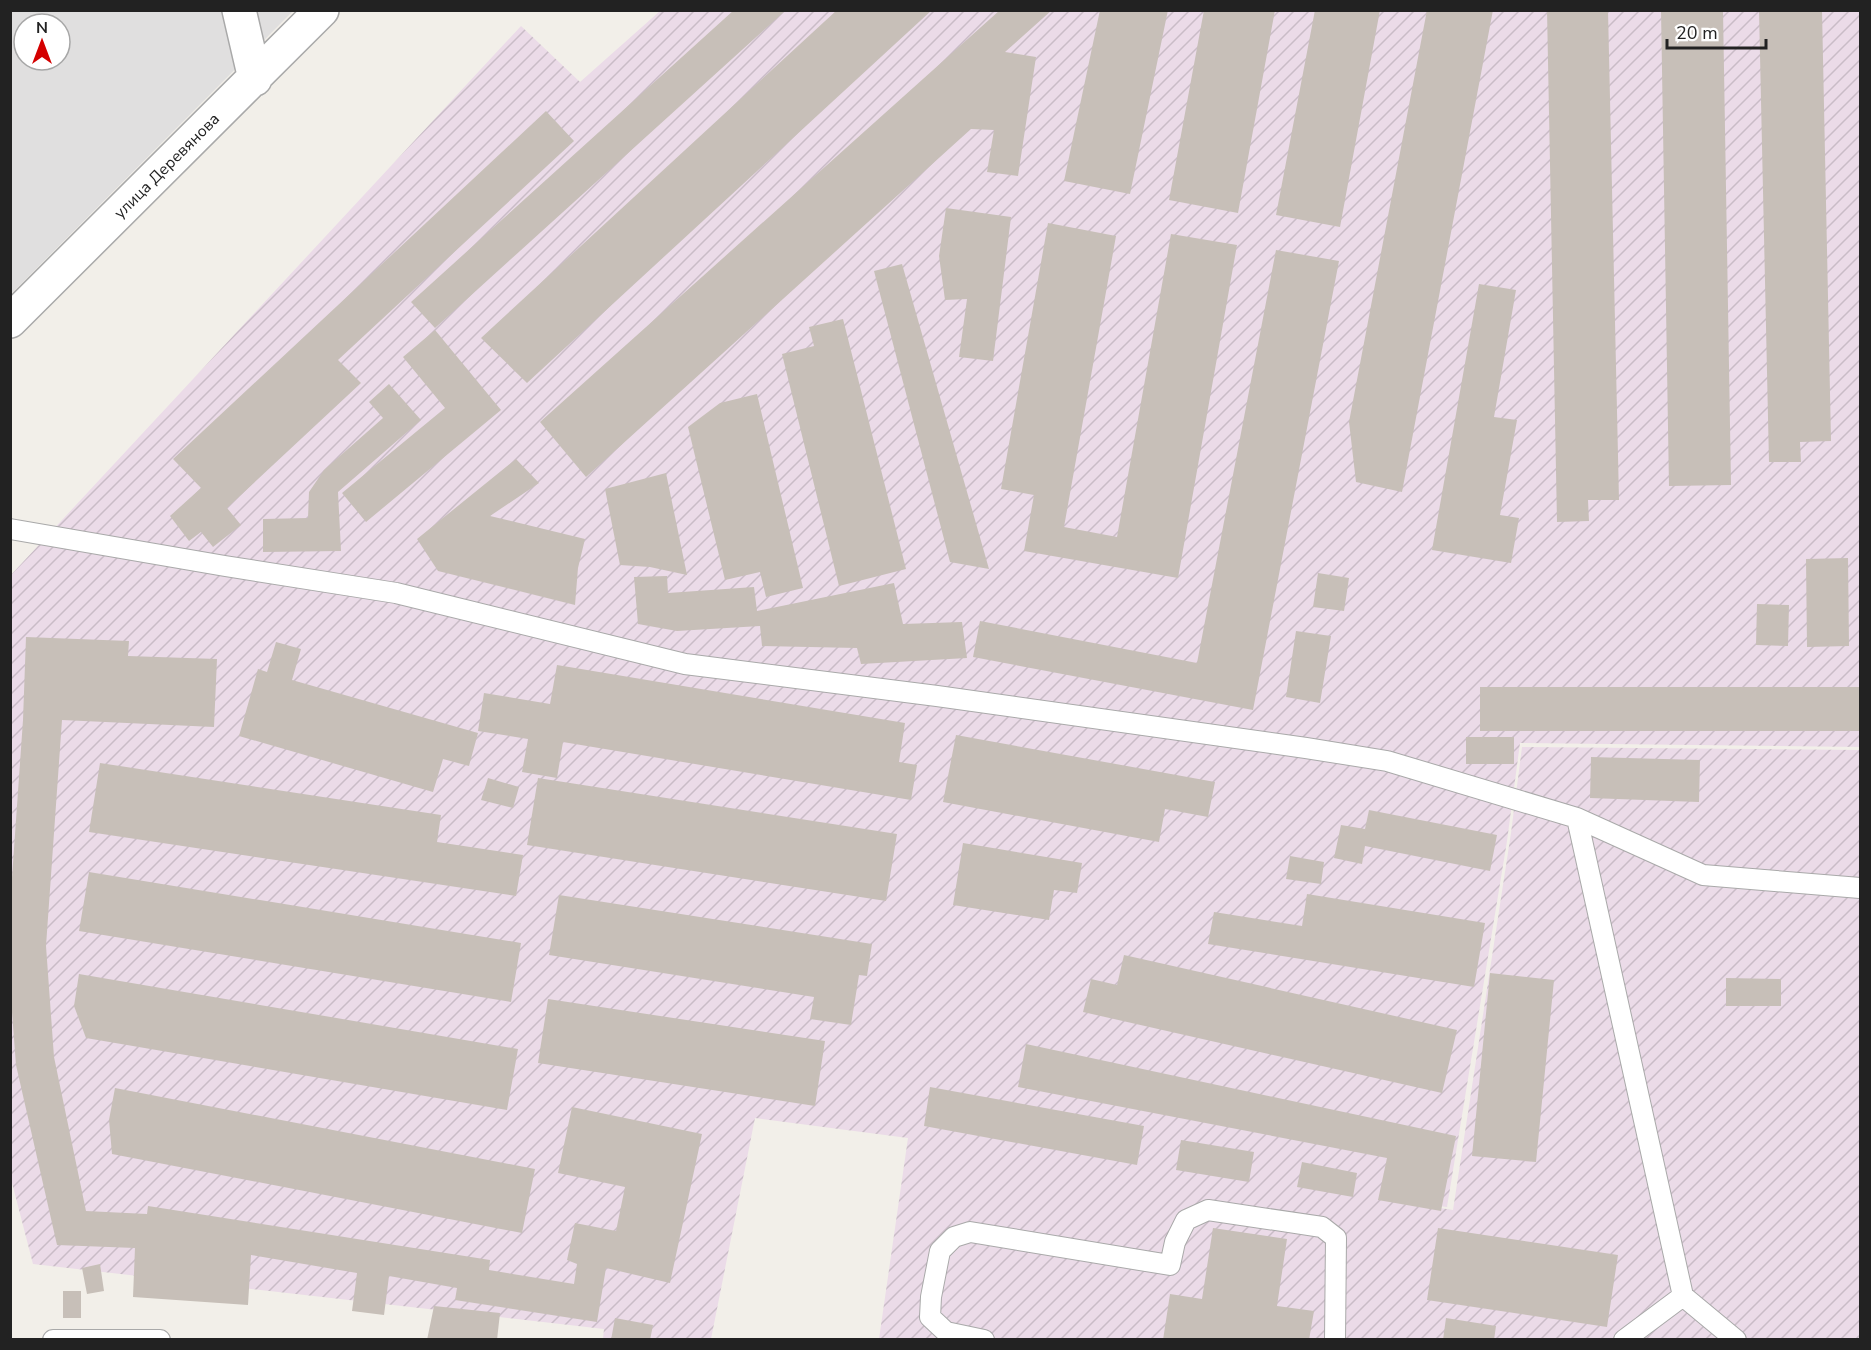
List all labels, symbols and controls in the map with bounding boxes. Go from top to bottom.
north arrow [12,12,72,72]
scale bar [1667,12,1766,50]
text: N [36,17,48,39]
text: 20 m [1676,21,1718,45]
street label: улица Деревянова [109,108,225,224]

